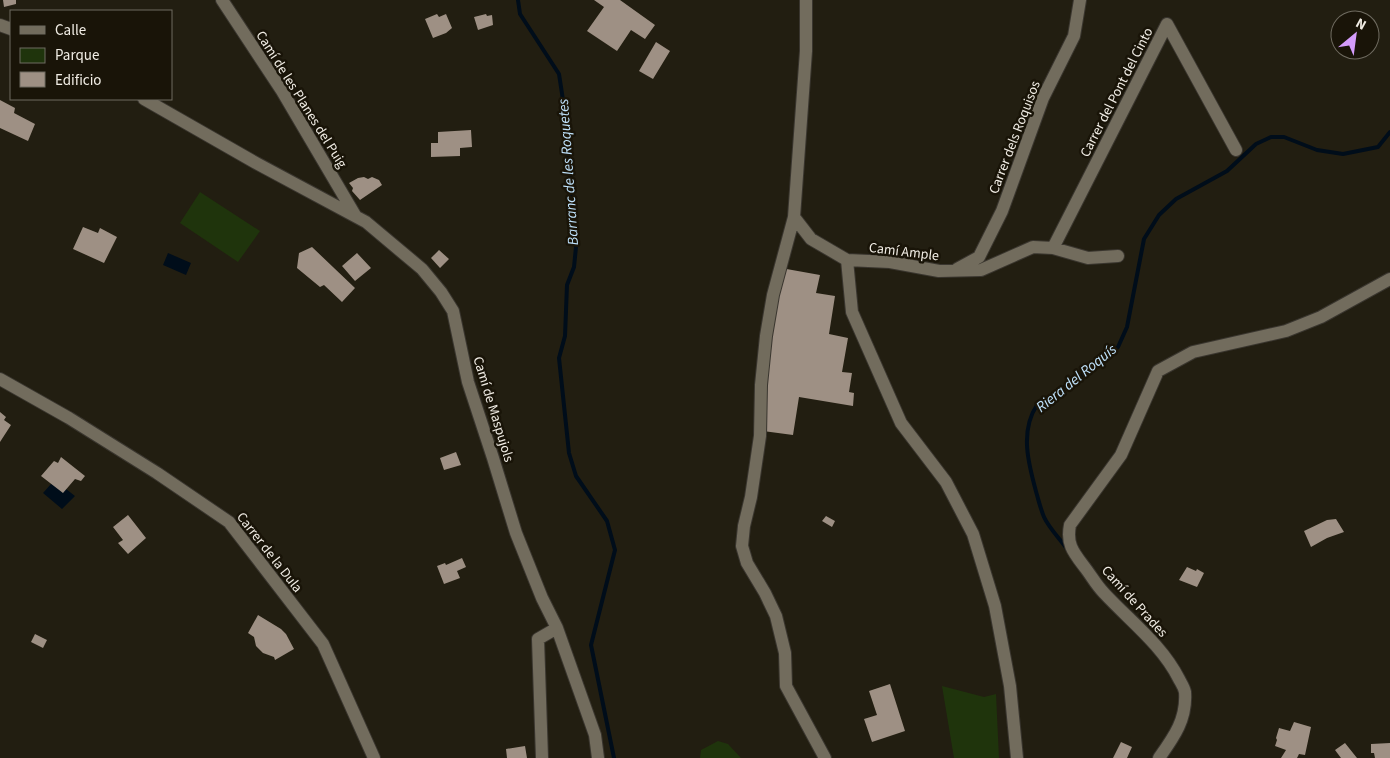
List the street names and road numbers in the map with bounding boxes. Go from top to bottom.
street label: Carrer del Pont del Cinto [1076,24,1158,161]
street label: Camí de les Planes del Puig [251,27,352,172]
street label: Carrer dels Roquisos [984,78,1046,197]
street label: Camí Ample [868,238,940,266]
street label: Camí de Maspujols [467,354,519,465]
street label: Carrer de la Dula [231,508,307,597]
street label: Camí de Prades [1097,561,1172,642]

